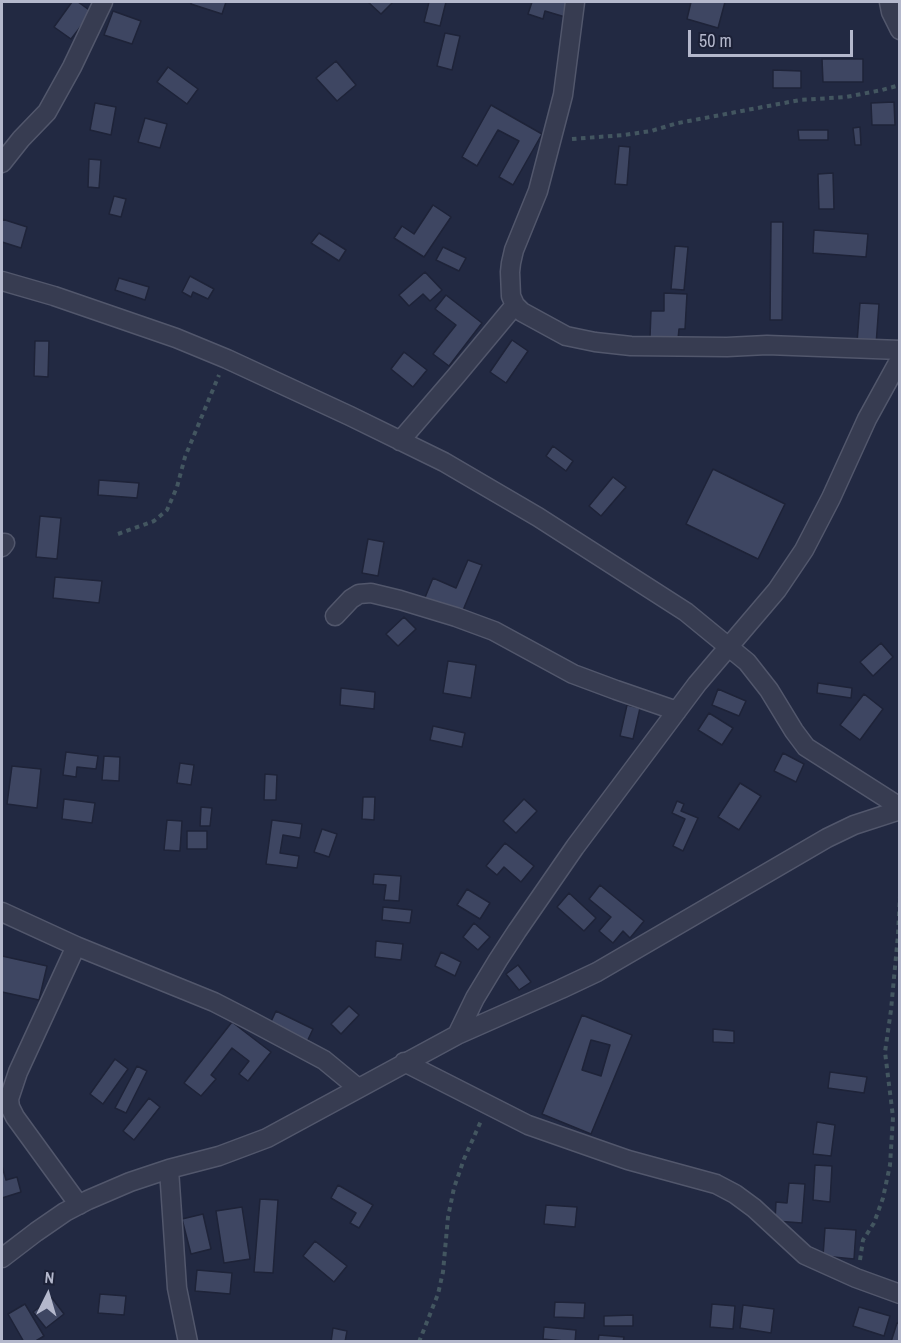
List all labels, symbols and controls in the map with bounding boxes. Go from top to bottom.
scale bar [691,18,856,56]
text: 50 m [699,28,732,53]
north arrow [18,1265,78,1325]
text: N [44,1266,55,1288]

